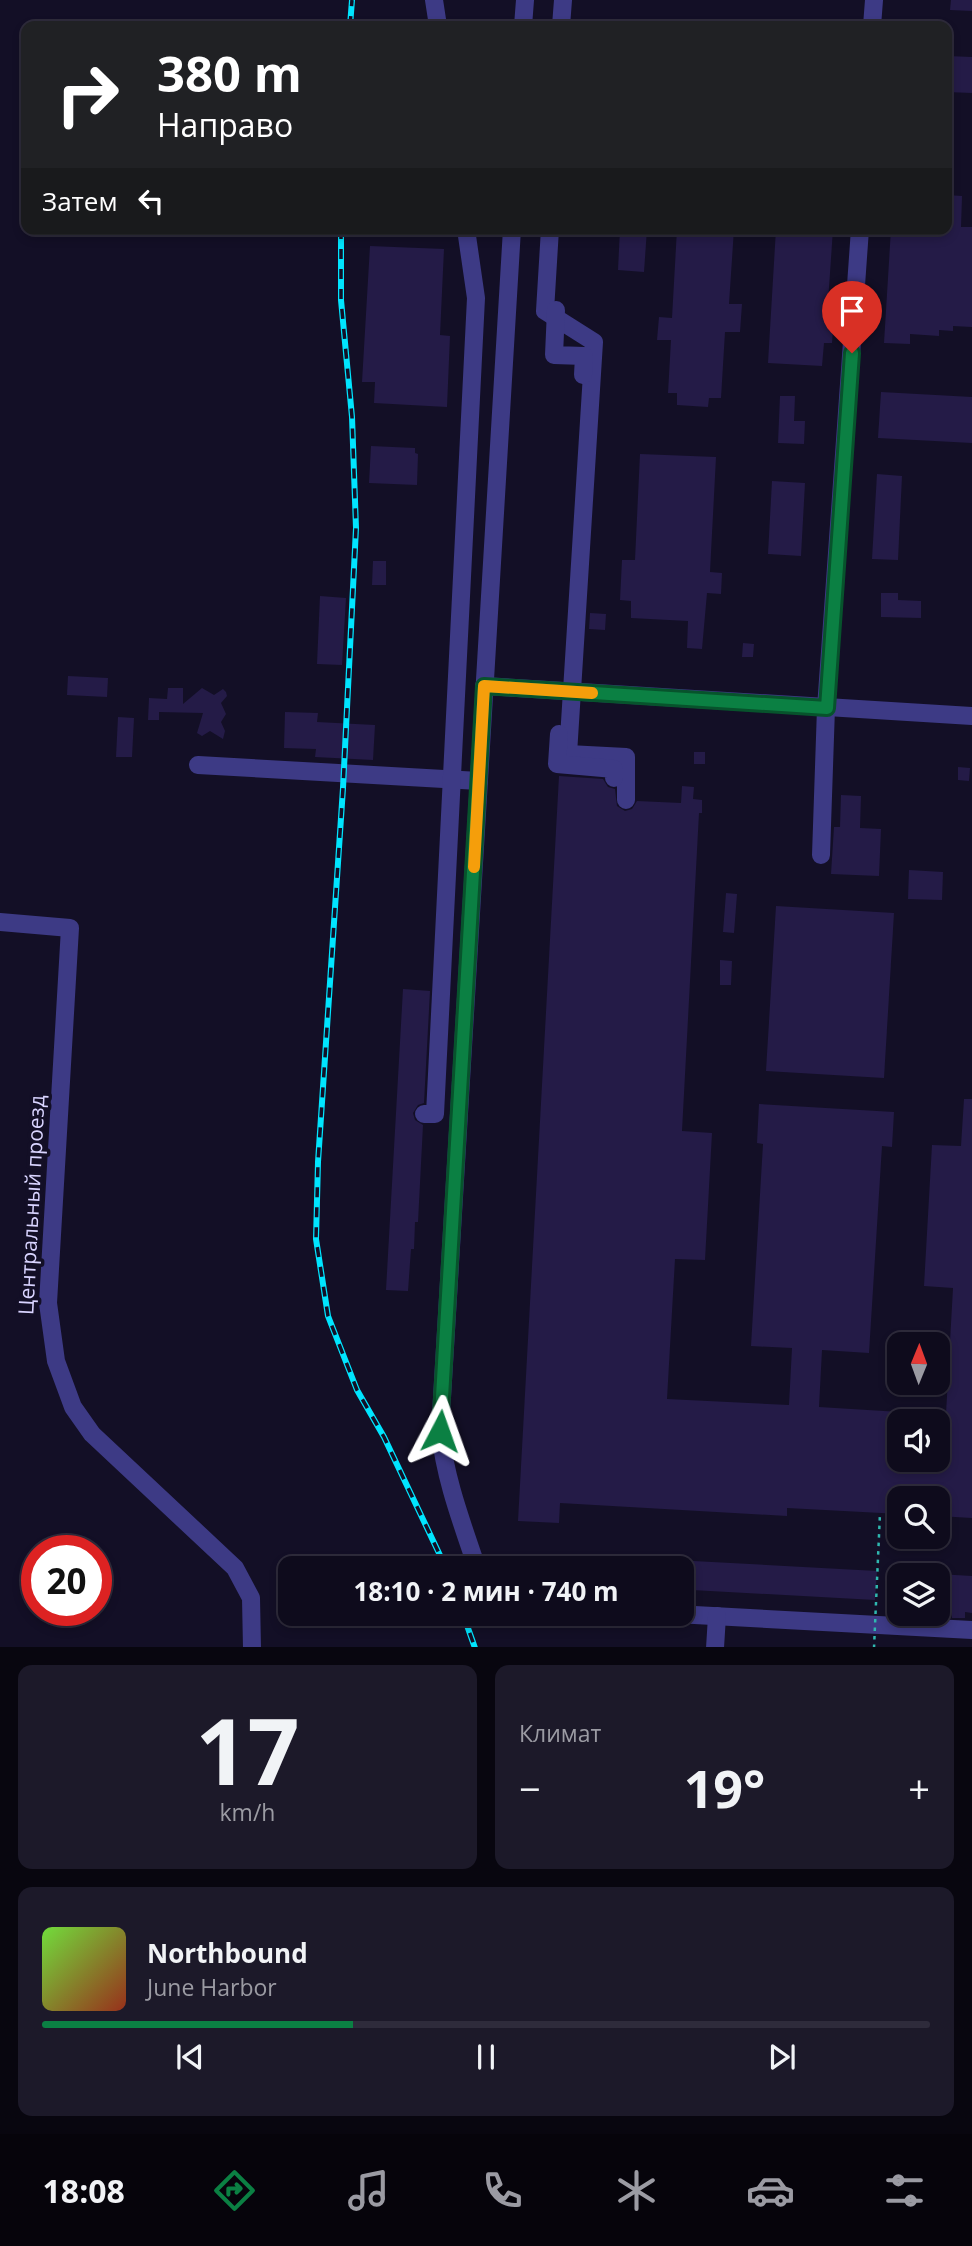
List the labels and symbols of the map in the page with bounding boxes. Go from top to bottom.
pin [822,281,882,353]
street label: Центральный проезд [11,1094,51,1316]
north arrow [887,1332,950,1395]
position arrow [403,1394,477,1468]
speed limit sign: 20 [21,1535,112,1626]

